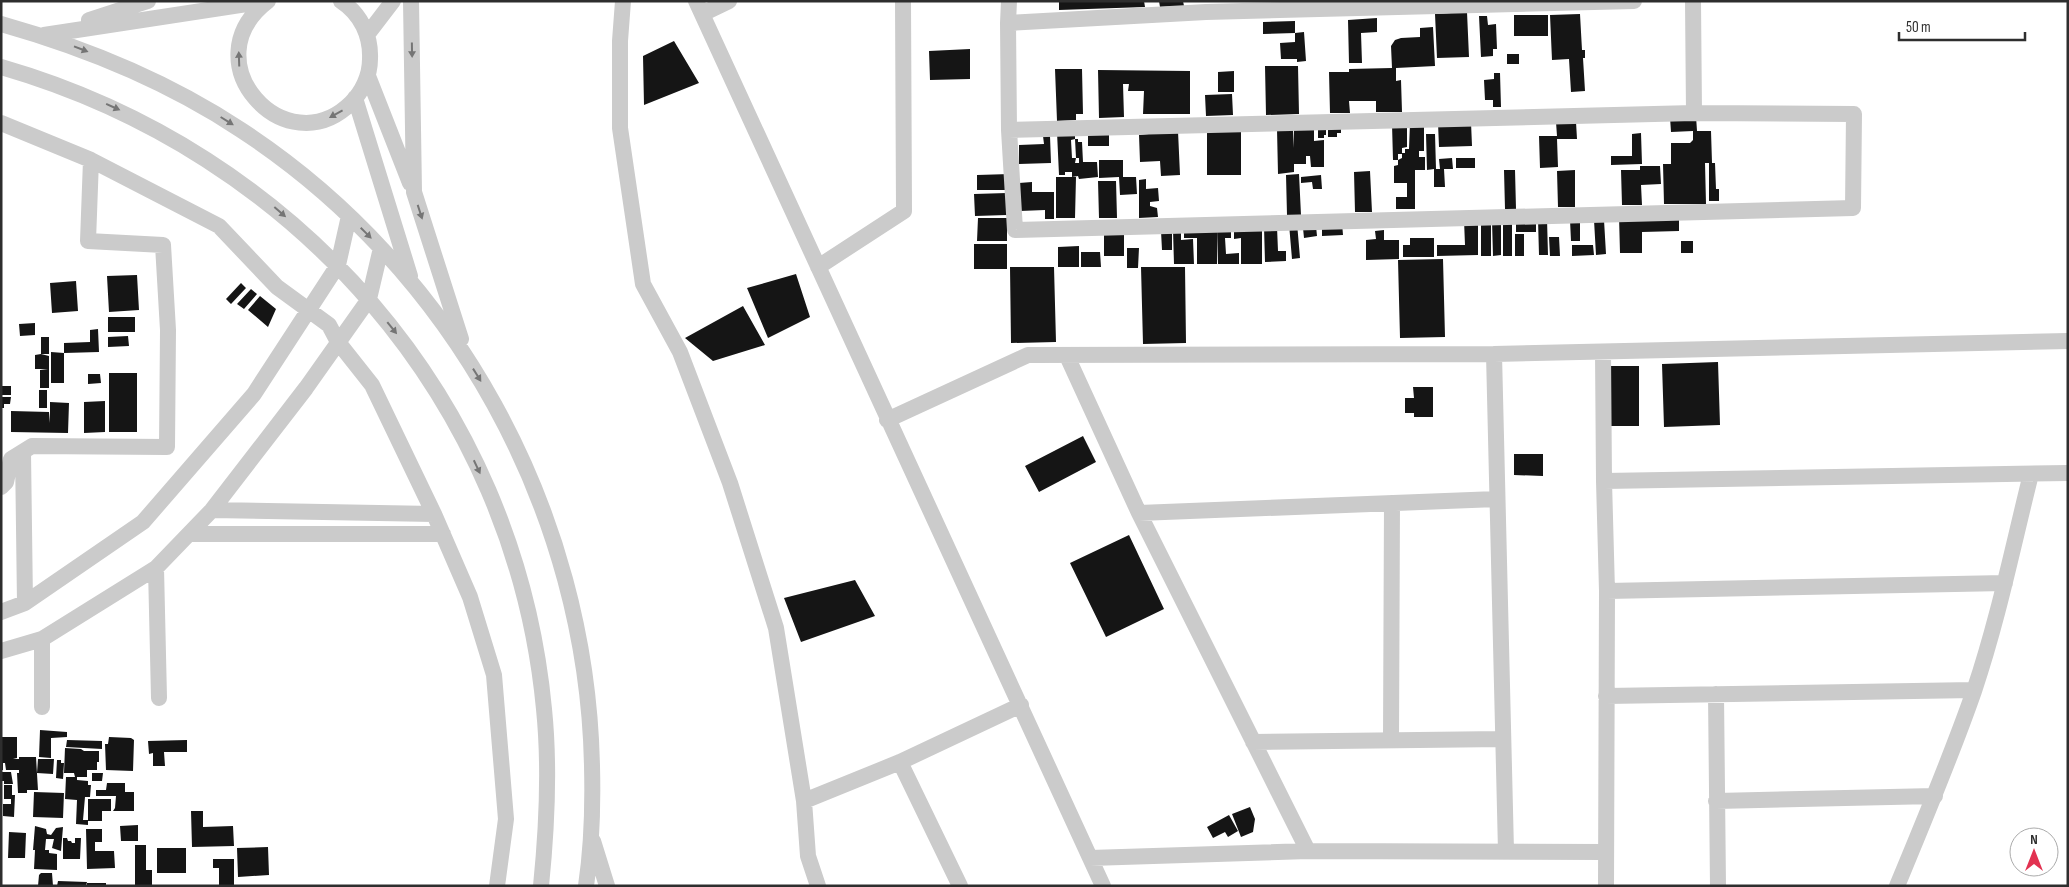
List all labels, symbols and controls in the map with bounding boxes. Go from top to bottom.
scale bar [1899,10,2025,42]
text: 50 m [1906,18,1931,37]
one-way arrow [408,42,416,58]
one-way arrow [74,45,89,53]
one-way arrow [235,51,243,67]
one-way arrow [106,104,120,112]
one-way arrow [328,110,343,118]
one-way arrow [220,116,233,125]
one-way arrow [417,204,424,219]
one-way arrow [273,206,285,218]
one-way arrow [360,227,372,239]
one-way arrow [387,322,398,335]
one-way arrow [473,368,482,381]
one-way arrow [473,460,481,474]
north arrow [2009,827,2059,877]
text: N [2030,831,2038,848]

